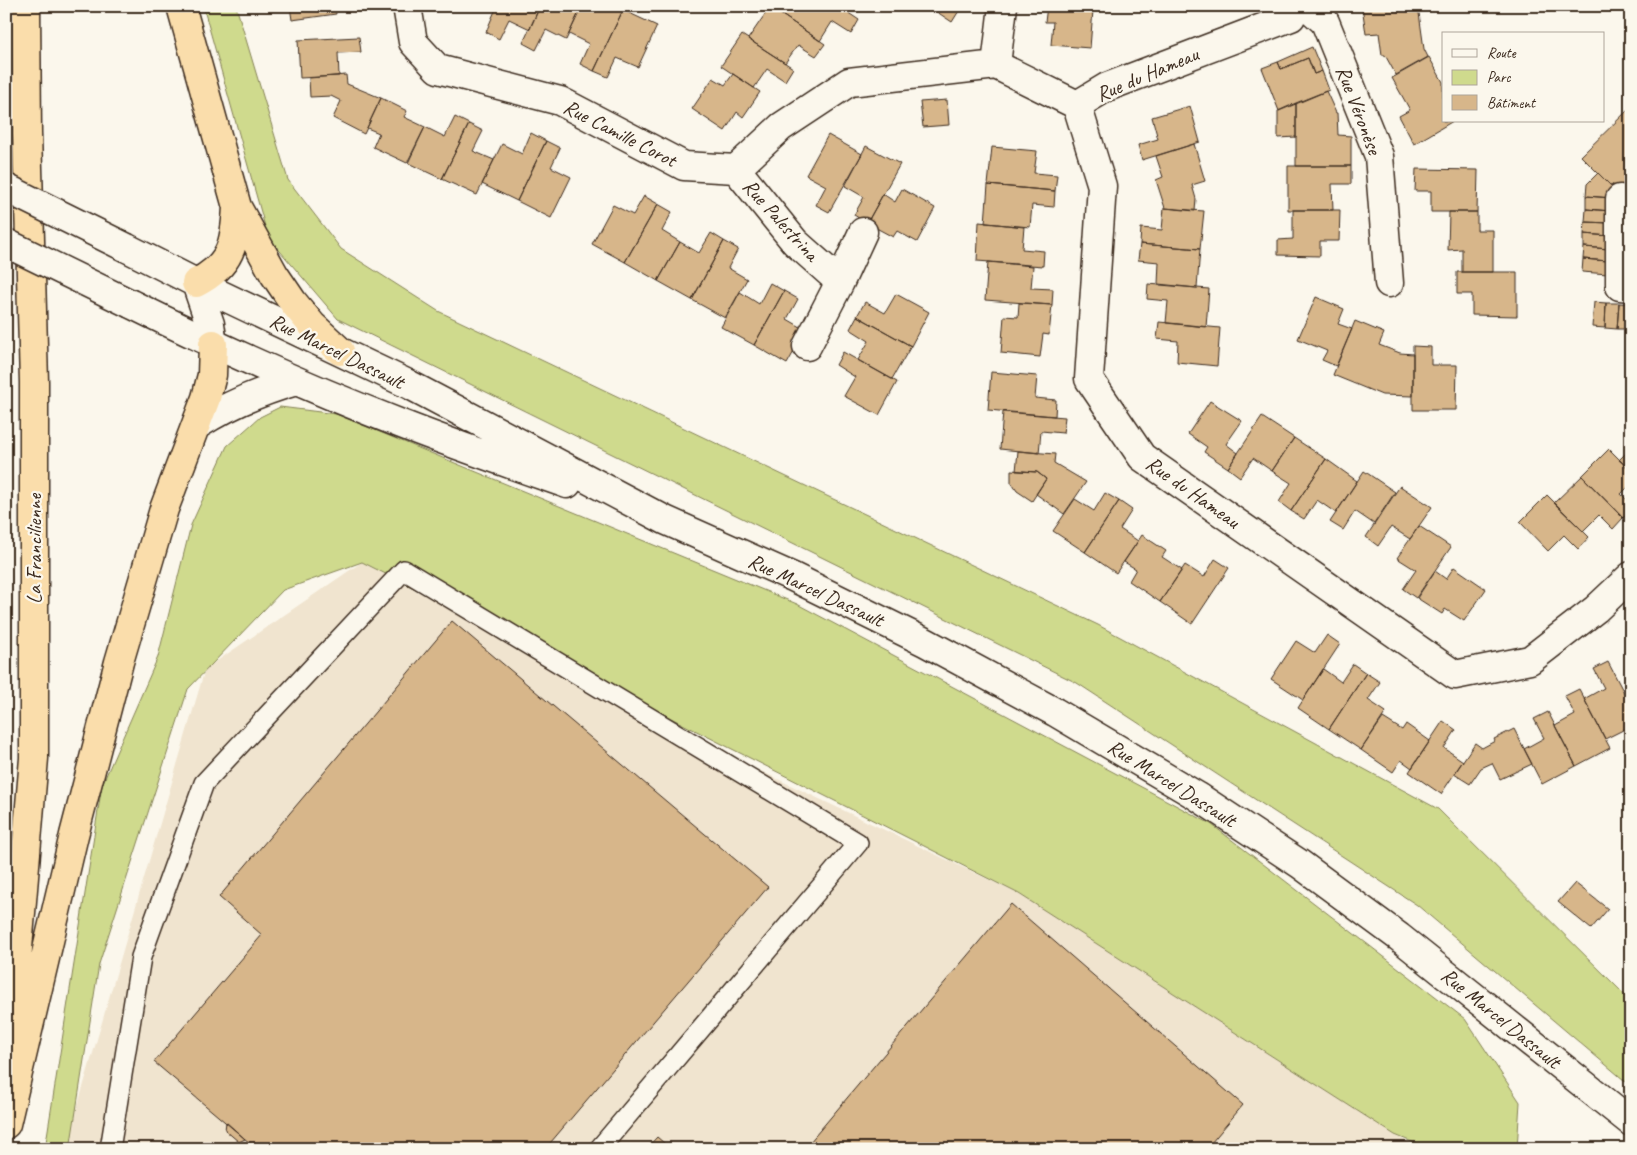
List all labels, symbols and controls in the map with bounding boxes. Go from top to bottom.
legend [1442,32,1604,122]
street label: Rue du Hameau [1092,40,1203,107]
text: Route [1487,44,1517,63]
street label: Rue Véronèse [1330,62,1389,160]
text: Parc [1487,68,1511,87]
street label: Rue Camille Corot [559,93,683,173]
text: Bâtiment [1487,94,1537,113]
street label: Rue Palestrina [737,173,826,268]
street label: Rue Marcel Dassault [266,307,410,396]
street label: Rue du Hameau [1141,450,1246,534]
street label: La Francilienne [21,493,47,604]
street label: Rue Marcel Dassault [744,547,890,634]
street label: Rue Marcel Dassault [1103,733,1243,834]
street label: Rue Marcel Dassault [1436,962,1568,1075]

